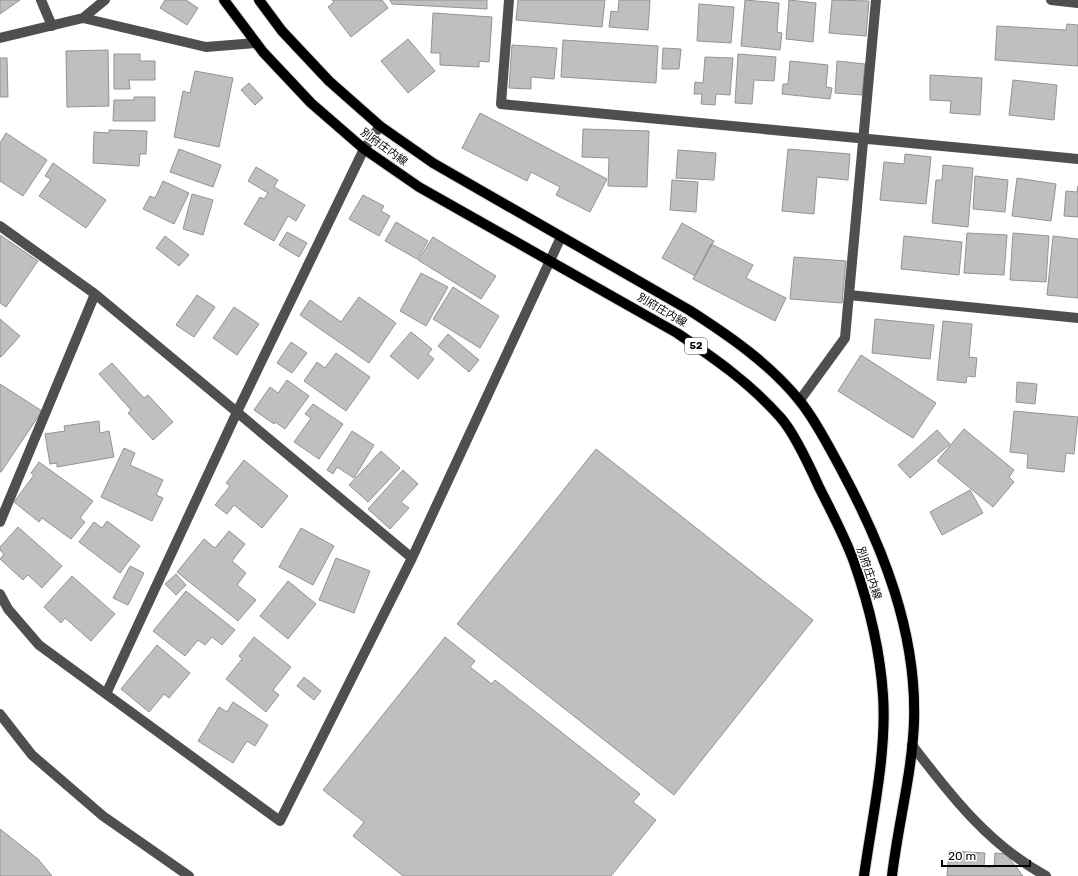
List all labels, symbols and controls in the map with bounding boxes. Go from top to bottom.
street label: 別府庄内線 [358,126,410,168]
street label: 別府庄内線 [635,291,689,329]
road number: 52 [685,338,707,354]
street label: 別府庄内線 [854,545,884,601]
scale bar [942,842,1030,868]
text: 20 m [948,849,976,863]

